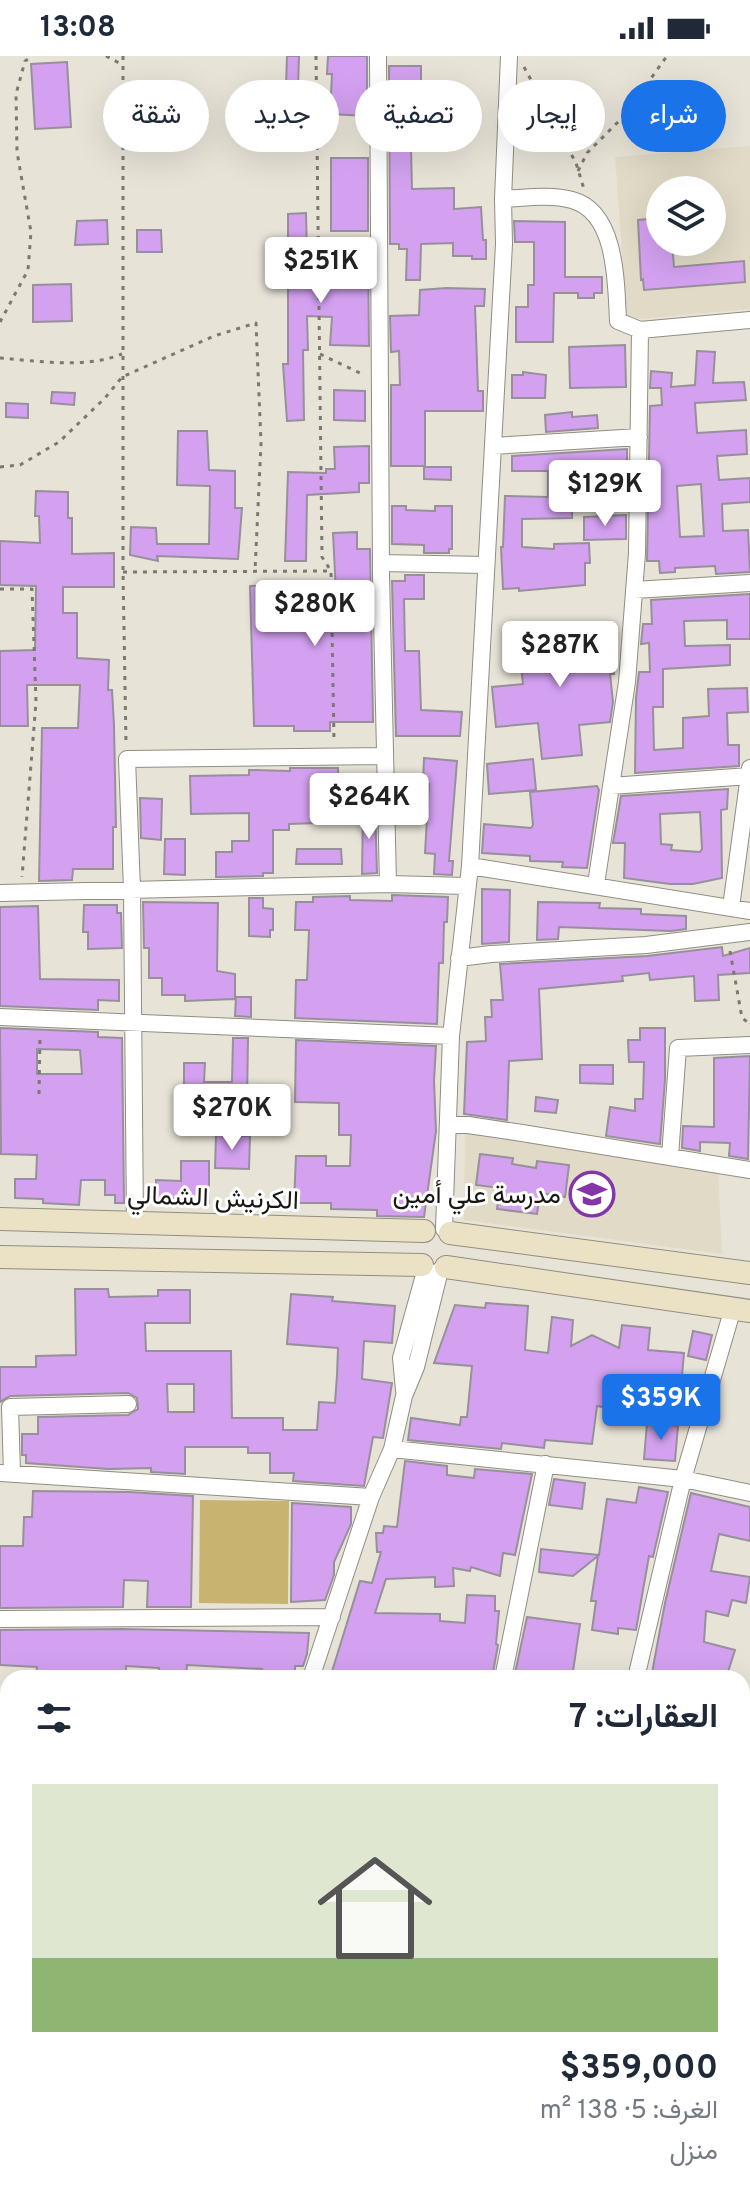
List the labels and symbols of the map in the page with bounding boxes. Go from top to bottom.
pin: $251K [265,237,377,305]
pin: $129K [549,460,661,528]
pin: $280K [259,580,371,648]
pin: $287K [504,621,616,689]
pin: $264K [313,773,425,841]
pin: $270K [176,1084,288,1152]
school or university icon: مدرسة علي أمين [568,1170,616,1218]
place label: مدرسة علي أمين [393,1179,561,1215]
street label: الكرنيش الشمالي [126,1180,299,1221]
pin: $359K [605,1374,717,1442]

